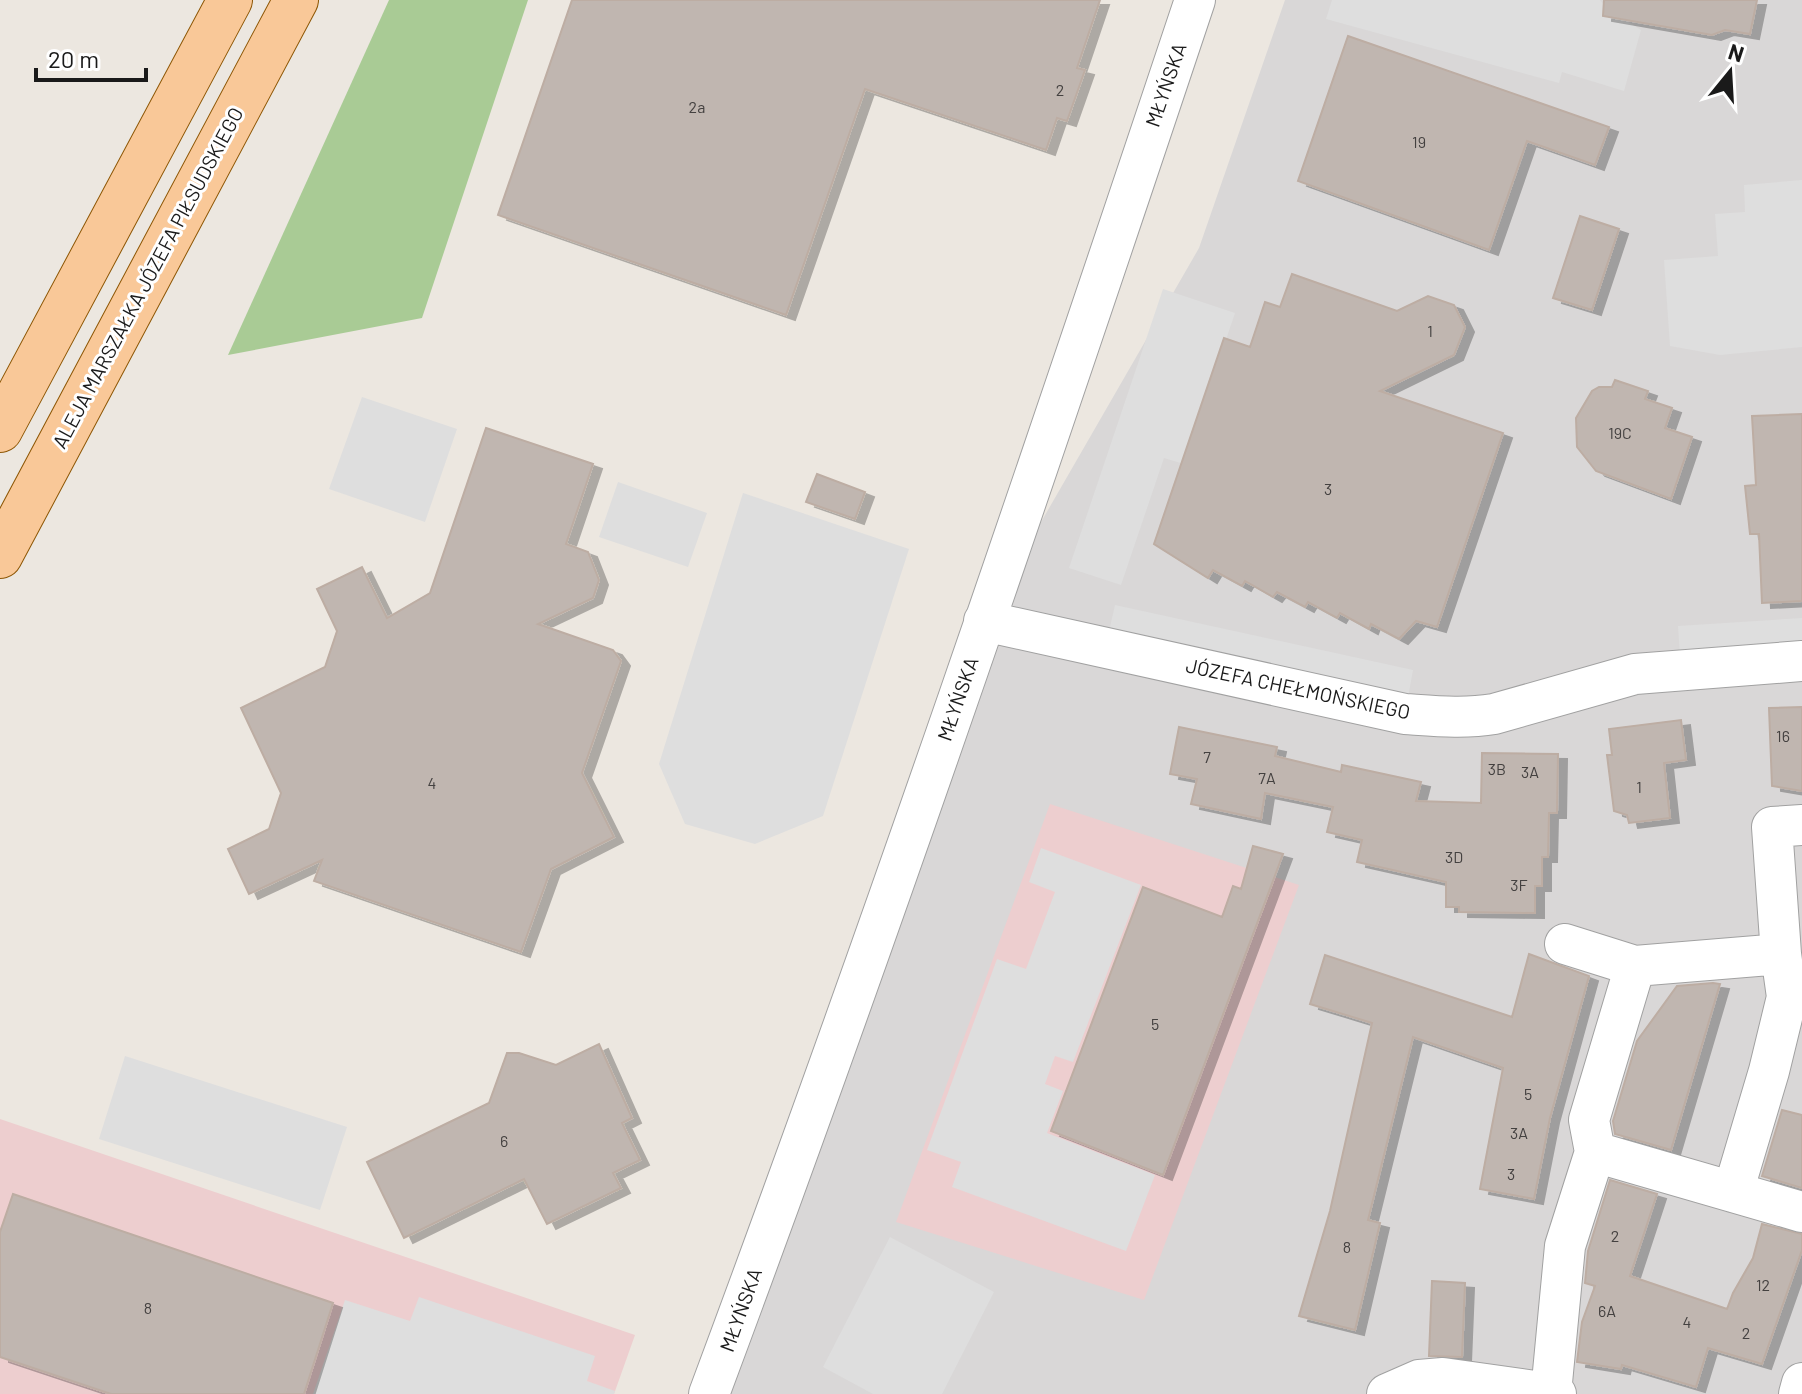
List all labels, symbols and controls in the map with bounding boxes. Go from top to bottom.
scale bar [36,32,146,82]
north arrow [1690,32,1770,112]
text: N [1726,37,1747,67]
street label: MŁYŃSKA [1139,39,1191,130]
text: 20 m [48,44,99,73]
house number: 2 [1056,80,1064,99]
house number: 2a [689,97,705,116]
street label: ALEJA MARSZAŁKA JÓZEFA PIŁSUDSKIEGO [47,103,248,452]
house number: 19 [1412,132,1426,151]
house number: 1 [1427,321,1433,340]
house number: 19C [1608,423,1632,442]
house number: 3 [1324,479,1332,498]
street label: MŁYŃSKA [931,653,983,744]
street label: JÓZEFA CHEŁMOŃSKIEGO [1184,653,1413,724]
house number: 16 [1776,726,1790,745]
house number: 7 [1203,747,1211,766]
house number: 3B [1488,759,1506,778]
house number: 3A [1521,762,1539,781]
house number: 7A [1258,768,1276,787]
house number: 4 [428,773,436,792]
house number: 1 [1636,777,1642,796]
house number: 3D [1445,847,1463,866]
house number: 3F [1510,875,1528,894]
house number: 5 [1151,1014,1159,1033]
house number: 5 [1524,1084,1532,1103]
house number: 3A [1510,1123,1528,1142]
house number: 6 [500,1131,508,1150]
house number: 3 [1507,1164,1515,1183]
house number: 2 [1611,1226,1619,1245]
house number: 8 [1343,1237,1351,1256]
street label: MŁYŃSKA [714,1265,766,1355]
house number: 12 [1756,1275,1770,1294]
house number: 8 [144,1298,152,1317]
house number: 6A [1598,1301,1616,1320]
house number: 4 [1683,1312,1691,1331]
house number: 2 [1742,1323,1750,1342]

